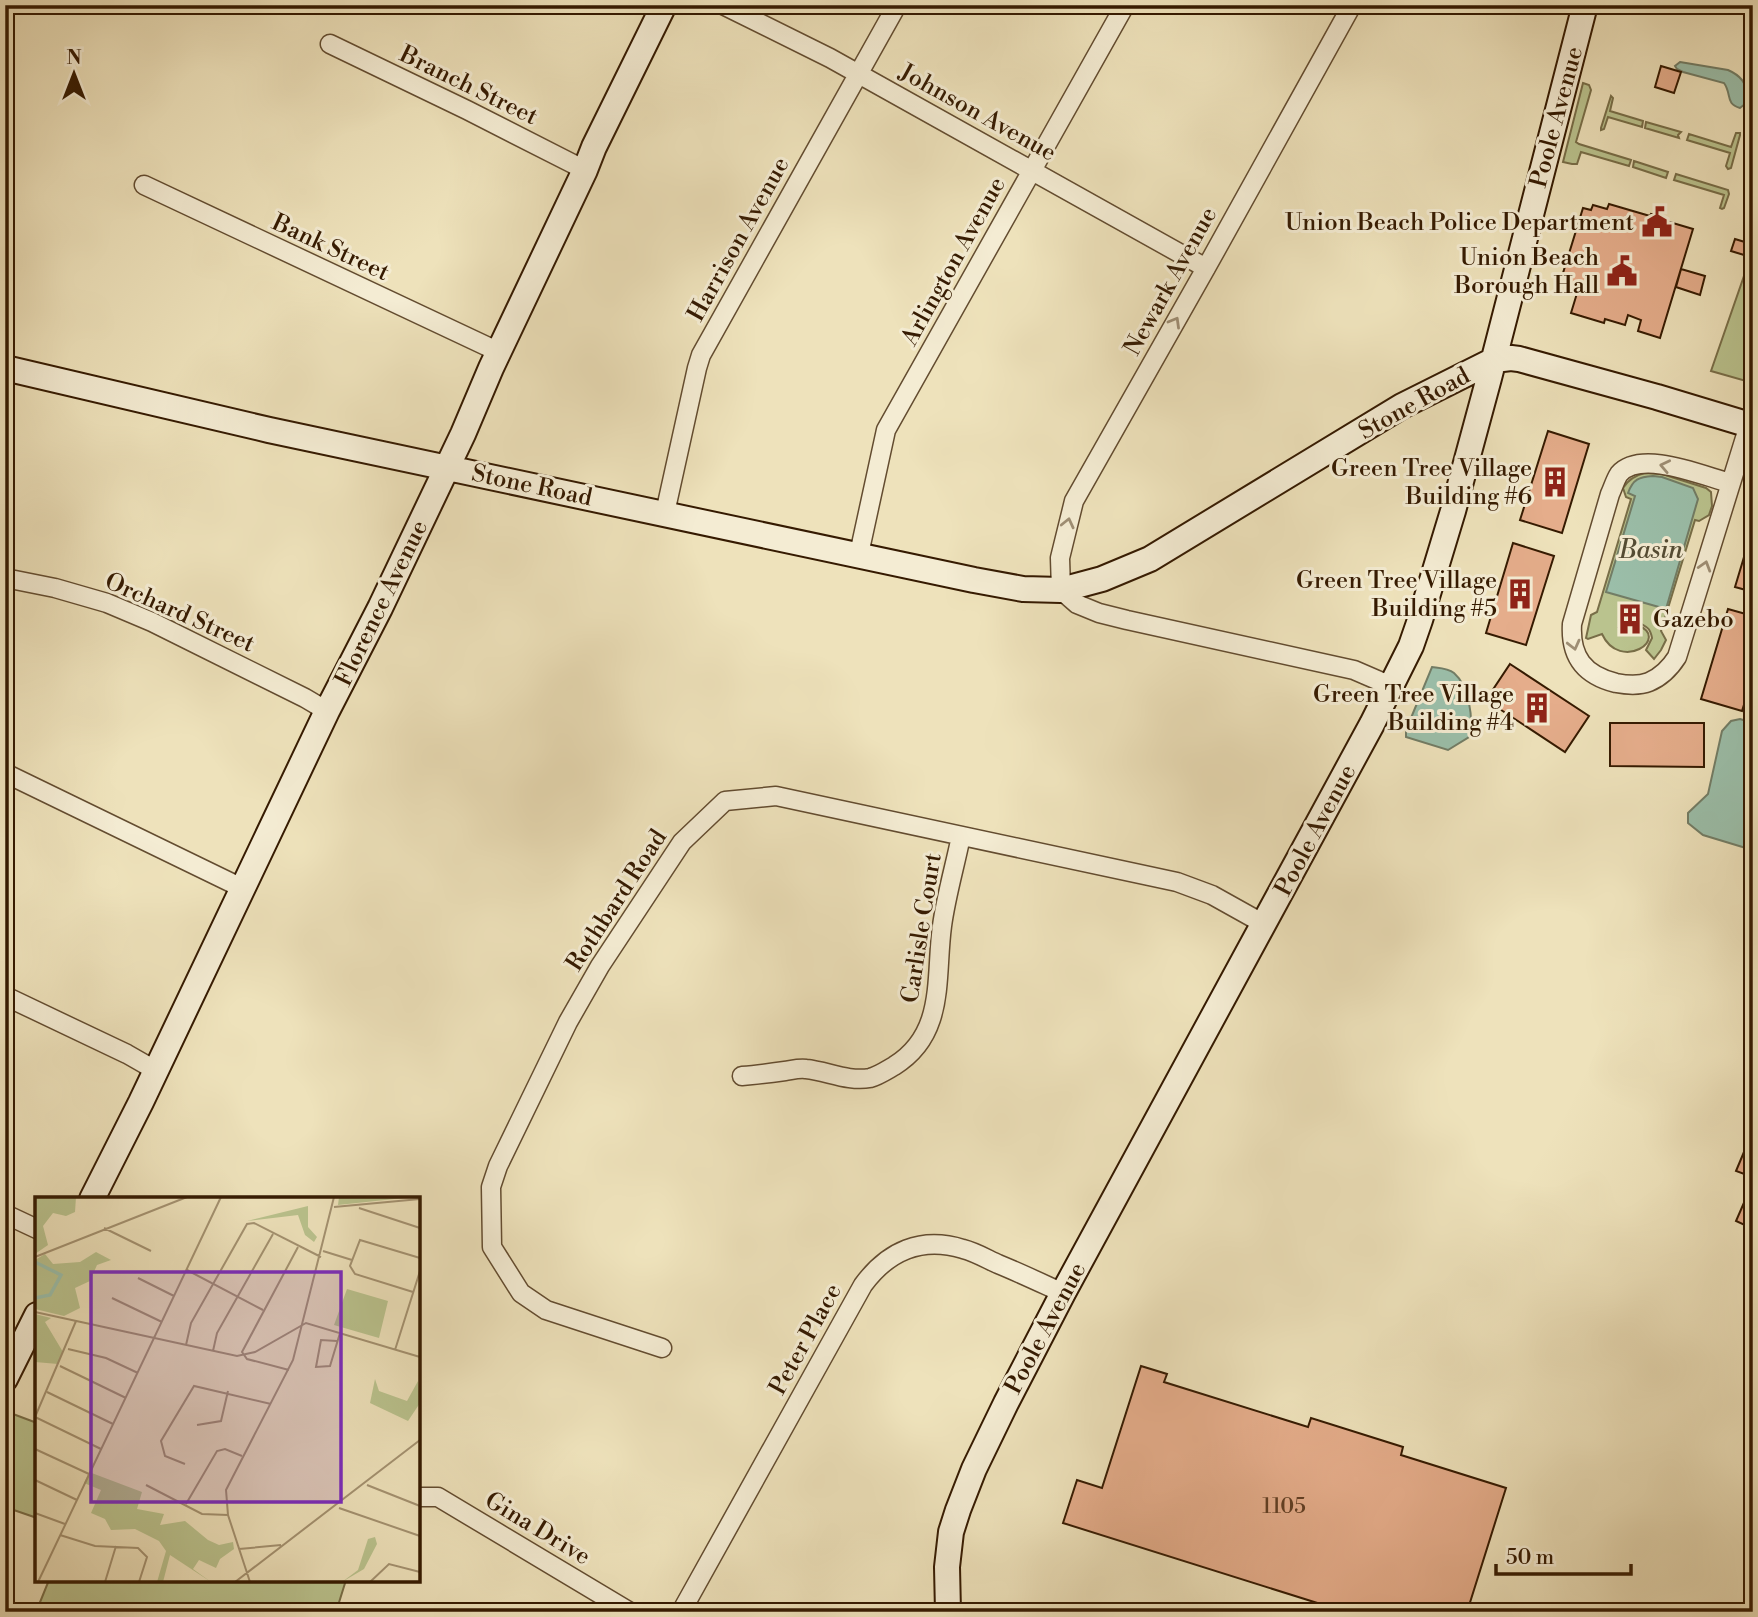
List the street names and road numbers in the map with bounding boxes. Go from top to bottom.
street label: Branch Street [394,39,543,132]
street label: Poole Avenue [1524,43,1590,191]
street label: Johnson Avenue [893,57,1061,168]
street label: Harrison Avenue [681,152,796,327]
street label: Arlington Avenue [895,172,1013,352]
street label: Newark Avenue [1118,202,1224,361]
street label: Bank Street [266,207,394,288]
street label: Stone Road [1354,361,1476,447]
street label: Stone Road [469,459,595,513]
street label: Florence Avenue [329,515,435,691]
street label: Orchard Street [100,566,260,660]
street label: Poole Avenue [1269,759,1363,902]
street label: Rothbard Road [560,824,674,977]
street label: Carlisle Court [895,850,949,1005]
street label: Poole Avenue [999,1257,1093,1400]
street label: Peter Place [763,1279,849,1400]
street label: Gina Drive [479,1486,596,1572]

